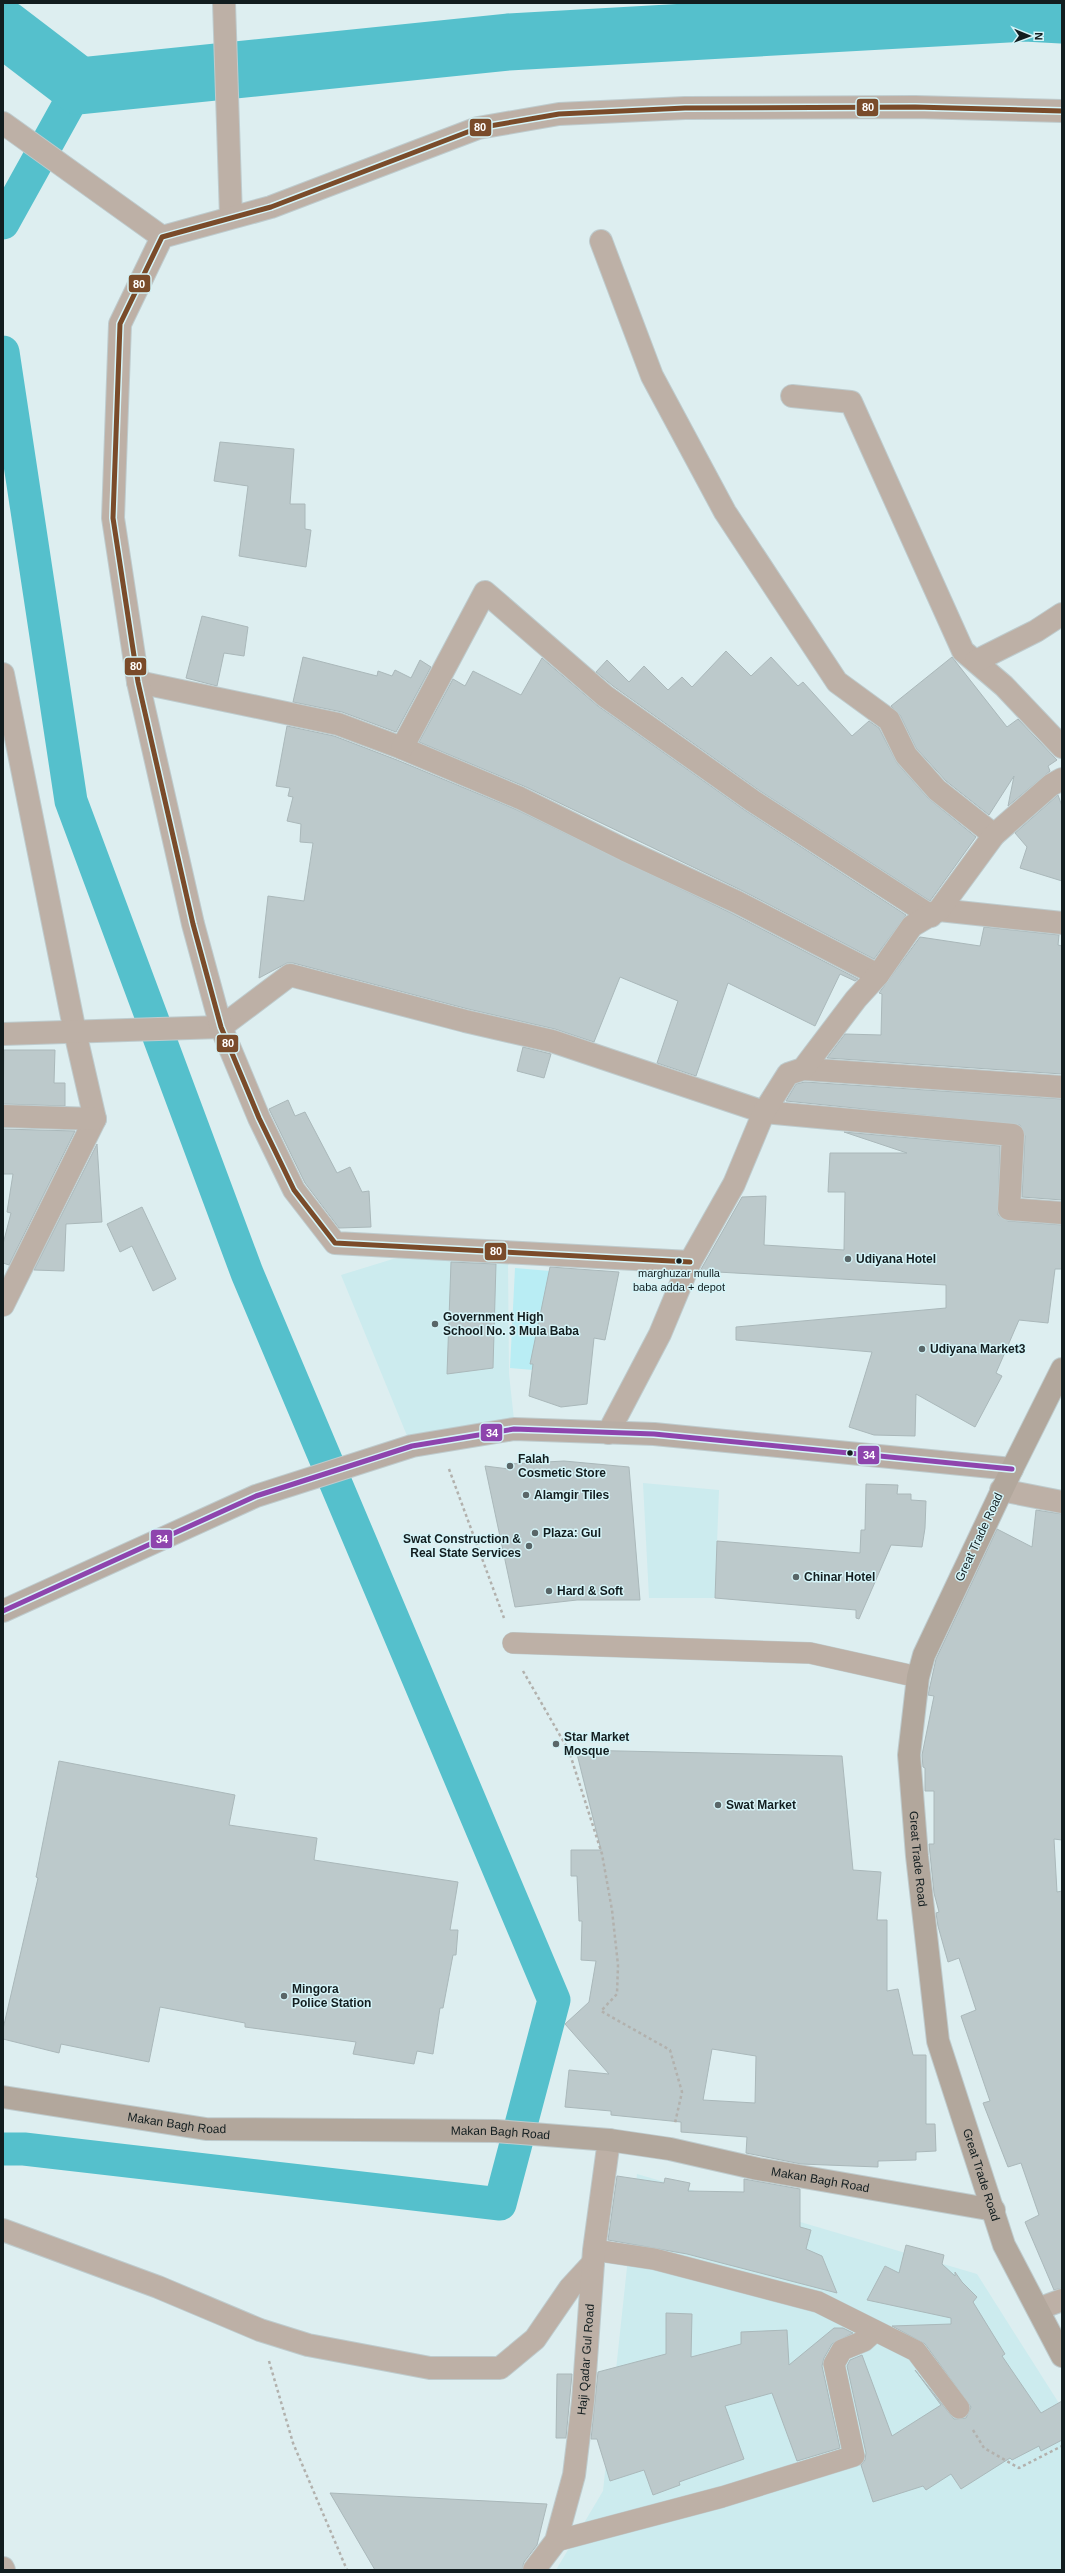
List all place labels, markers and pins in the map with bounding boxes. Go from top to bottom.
place label: Udiyana Hotel [856,1252,936,1266]
marker: Udiyana Hotel [843,1254,853,1264]
marker: marghuzar mulla baba adda + depot [674,1256,684,1266]
place label: marghuzar mulla baba adda + depot [633,1267,725,1293]
place label: Government High School No. 3 Mula Baba [443,1310,579,1338]
marker: Government High School No. 3 Mula Baba [430,1319,440,1329]
place label: Udiyana Market3 [930,1342,1026,1356]
marker: Udiyana Market3 [917,1344,927,1354]
unlabelled marker [845,1448,855,1458]
place label: Falah Cosmetic Store [518,1452,606,1480]
marker: Falah Cosmetic Store [505,1461,515,1471]
place label: Alamgir Tiles [534,1488,609,1502]
marker: Alamgir Tiles [521,1490,531,1500]
place label: Plaza: Gul [543,1526,601,1540]
marker: Plaza: Gul [530,1528,540,1538]
place label: Swat Construction & Real State Services [403,1532,521,1560]
marker: Swat Construction & Real State Services [524,1541,534,1551]
place label: Chinar Hotel [804,1570,875,1584]
marker: Chinar Hotel [791,1572,801,1582]
place label: Hard & Soft [557,1584,623,1598]
marker: Hard & Soft [544,1586,554,1596]
place label: Star Market Mosque [564,1730,629,1758]
marker: Star Market Mosque [551,1739,561,1749]
place label: Swat Market [726,1798,796,1812]
marker: Swat Market [713,1800,723,1810]
place label: Mingora Police Station [292,1982,371,2010]
marker: Mingora Police Station [279,1991,289,2001]

